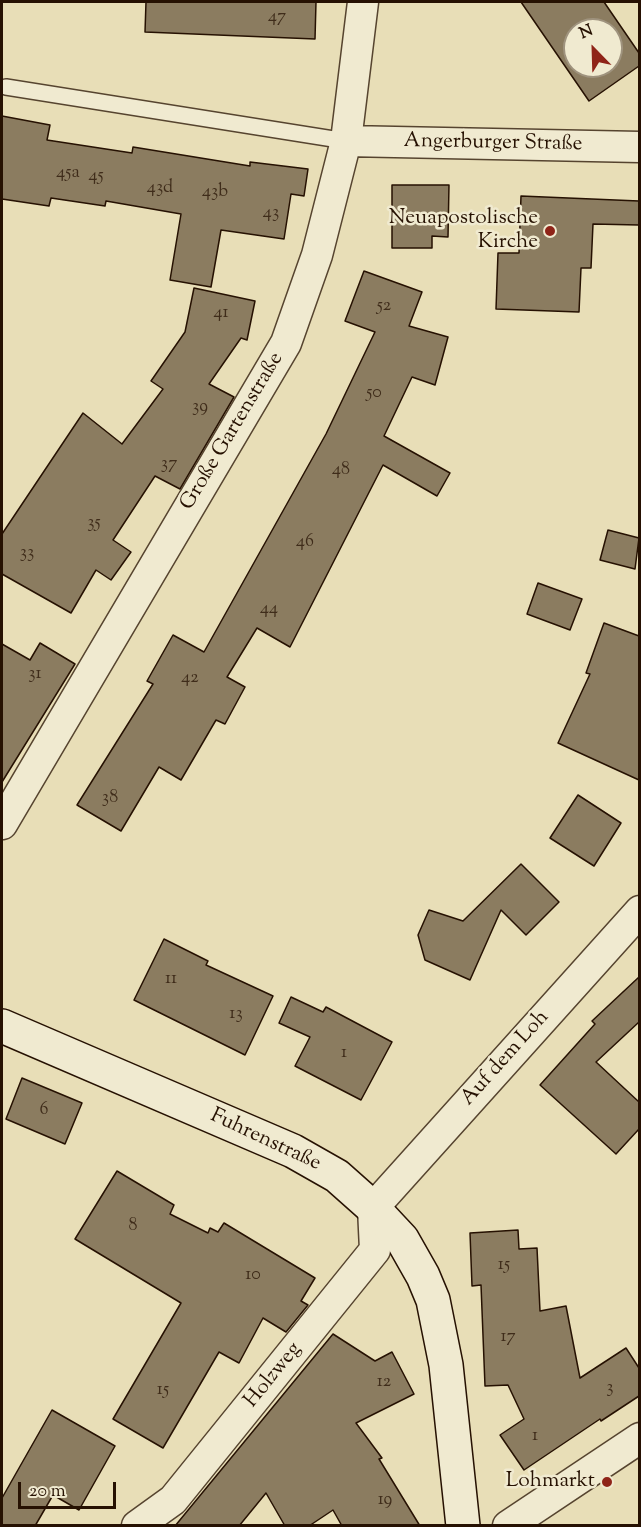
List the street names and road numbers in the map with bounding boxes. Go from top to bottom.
street label: Angerburger Straße [403,130,583,158]
street label: Große Gartenstraße [176,349,290,515]
street label: Auf dem Loh [457,1006,555,1112]
street label: Fuhrenstraße [206,1104,324,1178]
street label: Holzweg [240,1338,308,1414]

